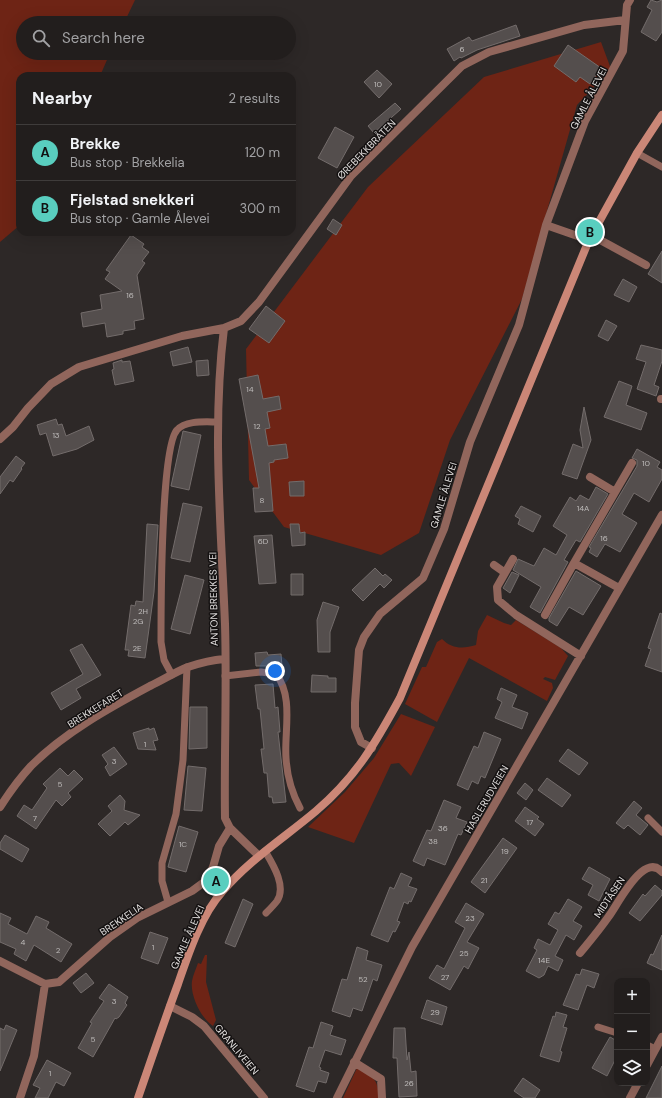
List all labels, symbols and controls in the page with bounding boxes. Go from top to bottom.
search box [16,16,296,60]
icon: search [30,27,52,49]
text: Search here [62,28,145,48]
house number: 6 [459,44,465,54]
street label: GAMLE ÅLEVEI [567,65,610,132]
house number: 10 [374,79,383,89]
text: Nearby [32,87,92,109]
text: 2 results [229,90,280,107]
street label: ØREBEKKBRÅTEN [334,116,398,182]
text: Brekke [70,134,120,154]
text: A [40,144,50,161]
text: 120 m [245,144,280,161]
text: Bus stop · Brekkelia [70,154,185,171]
text: Fjelstad snekkeri [70,190,194,210]
text: B [41,200,49,217]
text: 300 m [239,200,280,217]
text: Bus stop · Gamle Ålevei [70,210,210,227]
pin: B [577,217,603,247]
house number: 16 [126,290,134,300]
house number: 14 [246,384,254,394]
house number: 12 [253,421,261,431]
house number: 13 [52,430,60,440]
house number: 10 [642,458,651,468]
street label: GAMLE ÅLEVEI [427,461,460,530]
house number: 8 [260,495,265,505]
house number: 14A [577,503,590,513]
house number: 16 [600,533,608,543]
house number: 6D [258,536,269,546]
street label: ANTON BREKKES VEI [206,552,221,646]
house number: 2H [138,606,148,616]
house number: 2G [133,616,143,626]
house number: 2E [132,643,142,653]
your location [265,661,285,681]
street label: BREKKEFARET [65,686,126,731]
house number: 1 [144,739,146,749]
house number: 3 [112,756,117,766]
street label: HASLERUDVEIEN [462,763,511,836]
house number: 5 [58,779,63,789]
house number: 7 [33,813,37,823]
house number: 17 [527,817,533,827]
house number: 36 [438,823,448,833]
house number: 38 [428,836,438,846]
house number: 1C [179,839,187,849]
house number: 19 [501,846,509,856]
pin: A [203,866,229,896]
street label: MIDTÅSEN [591,874,628,920]
house number: 21 [480,875,488,885]
street label: BREKKELIA [97,900,146,939]
street label: GAMLE ÅLEVEI [168,903,207,971]
house number: 23 [465,913,475,923]
house number: 4 [21,937,26,947]
house number: 1 [152,942,154,952]
house number: 2 [56,945,61,955]
house number: 25 [459,948,469,958]
house number: 14E [538,955,550,965]
house number: 27 [441,972,449,982]
house number: 52 [358,974,368,984]
map controls [614,978,650,1086]
button: + [614,978,650,1014]
house number: 3 [112,996,117,1006]
house number: 29 [430,1007,440,1017]
button: − [614,1014,650,1050]
street label: GRANLIVEIEN [212,1021,262,1077]
house number: 5 [91,1034,96,1044]
button: layers [614,1050,650,1086]
house number: 1 [49,1068,51,1078]
house number: 26 [404,1078,414,1088]

